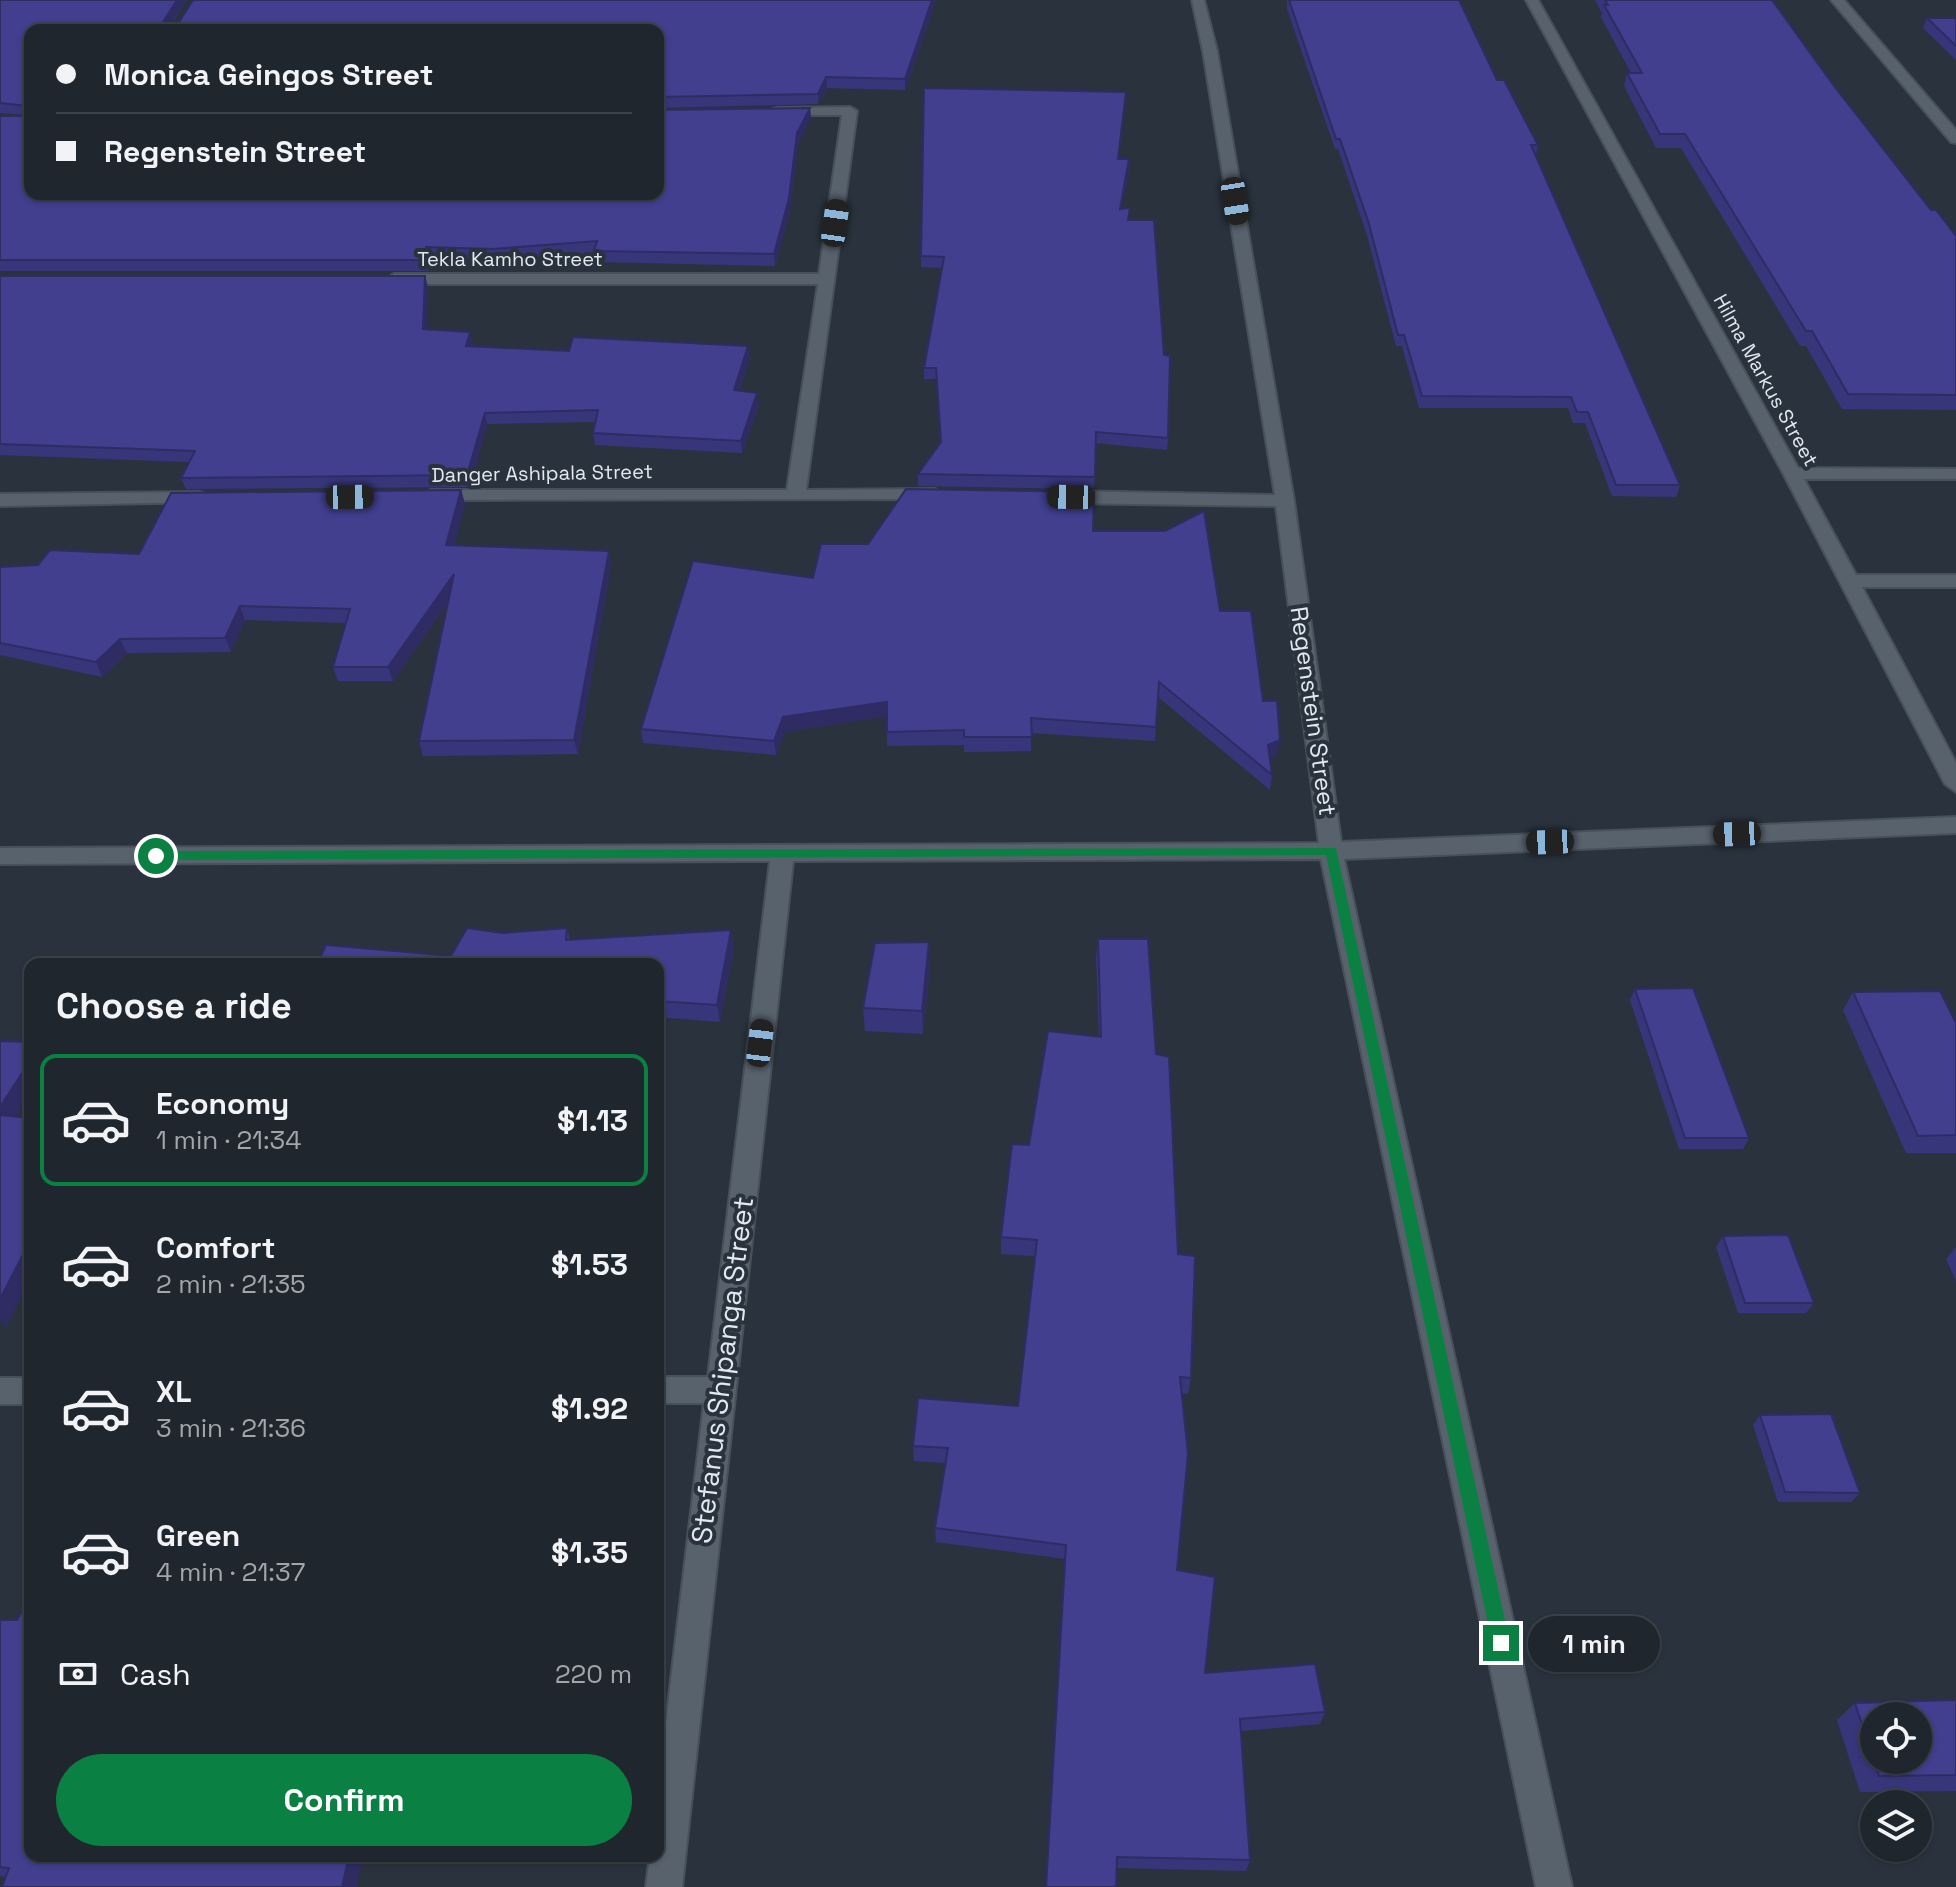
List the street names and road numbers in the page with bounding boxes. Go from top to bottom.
street label: Tekla Kamho Street [417,246,603,272]
street label: Hilma Markus Street [1708,289,1824,471]
street label: Danger Ashipala Street [431,458,653,488]
street label: Regenstein Street [1283,604,1344,818]
street label: Stefanus Shipanga Street [683,1195,761,1545]

